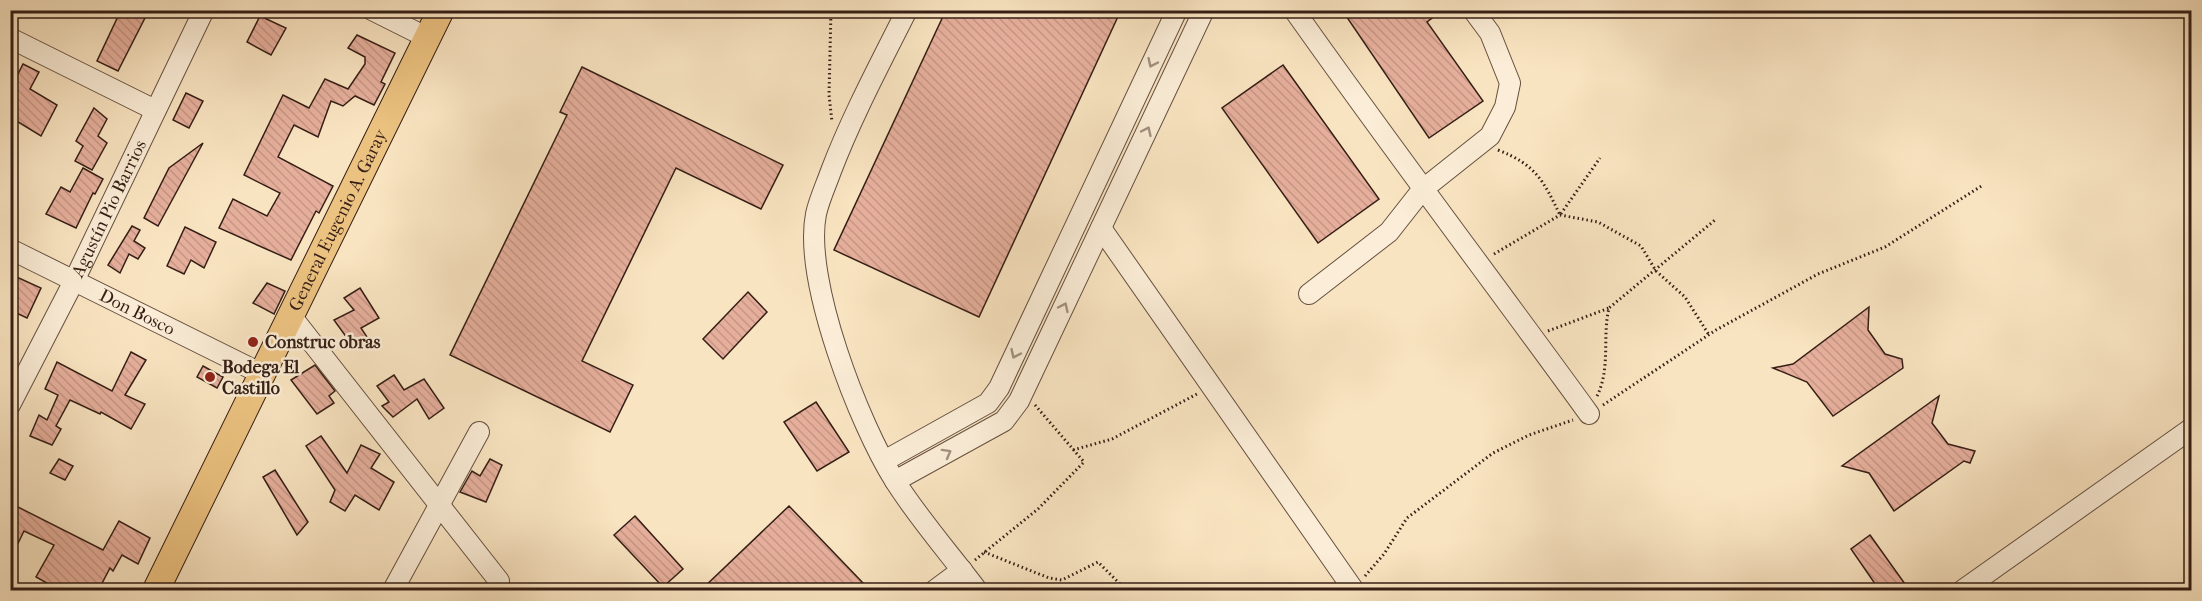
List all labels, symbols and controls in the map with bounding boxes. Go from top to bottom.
one-way arrow [1148,57,1160,68]
street label: General Eugenio A. Garay [285,125,392,315]
one-way arrow [1140,126,1152,137]
street label: Agustín Pio Barrios [67,136,151,282]
street label: Don Bosco [96,285,178,340]
one-way arrow [1056,303,1068,314]
place label: Construc obras [265,332,381,353]
marker: Construc obras [246,335,260,349]
one-way arrow [1011,347,1023,358]
place label: Bodega El Castillo [222,357,300,399]
marker: Bodega El Castillo [203,370,217,384]
one-way arrow [940,449,951,460]

